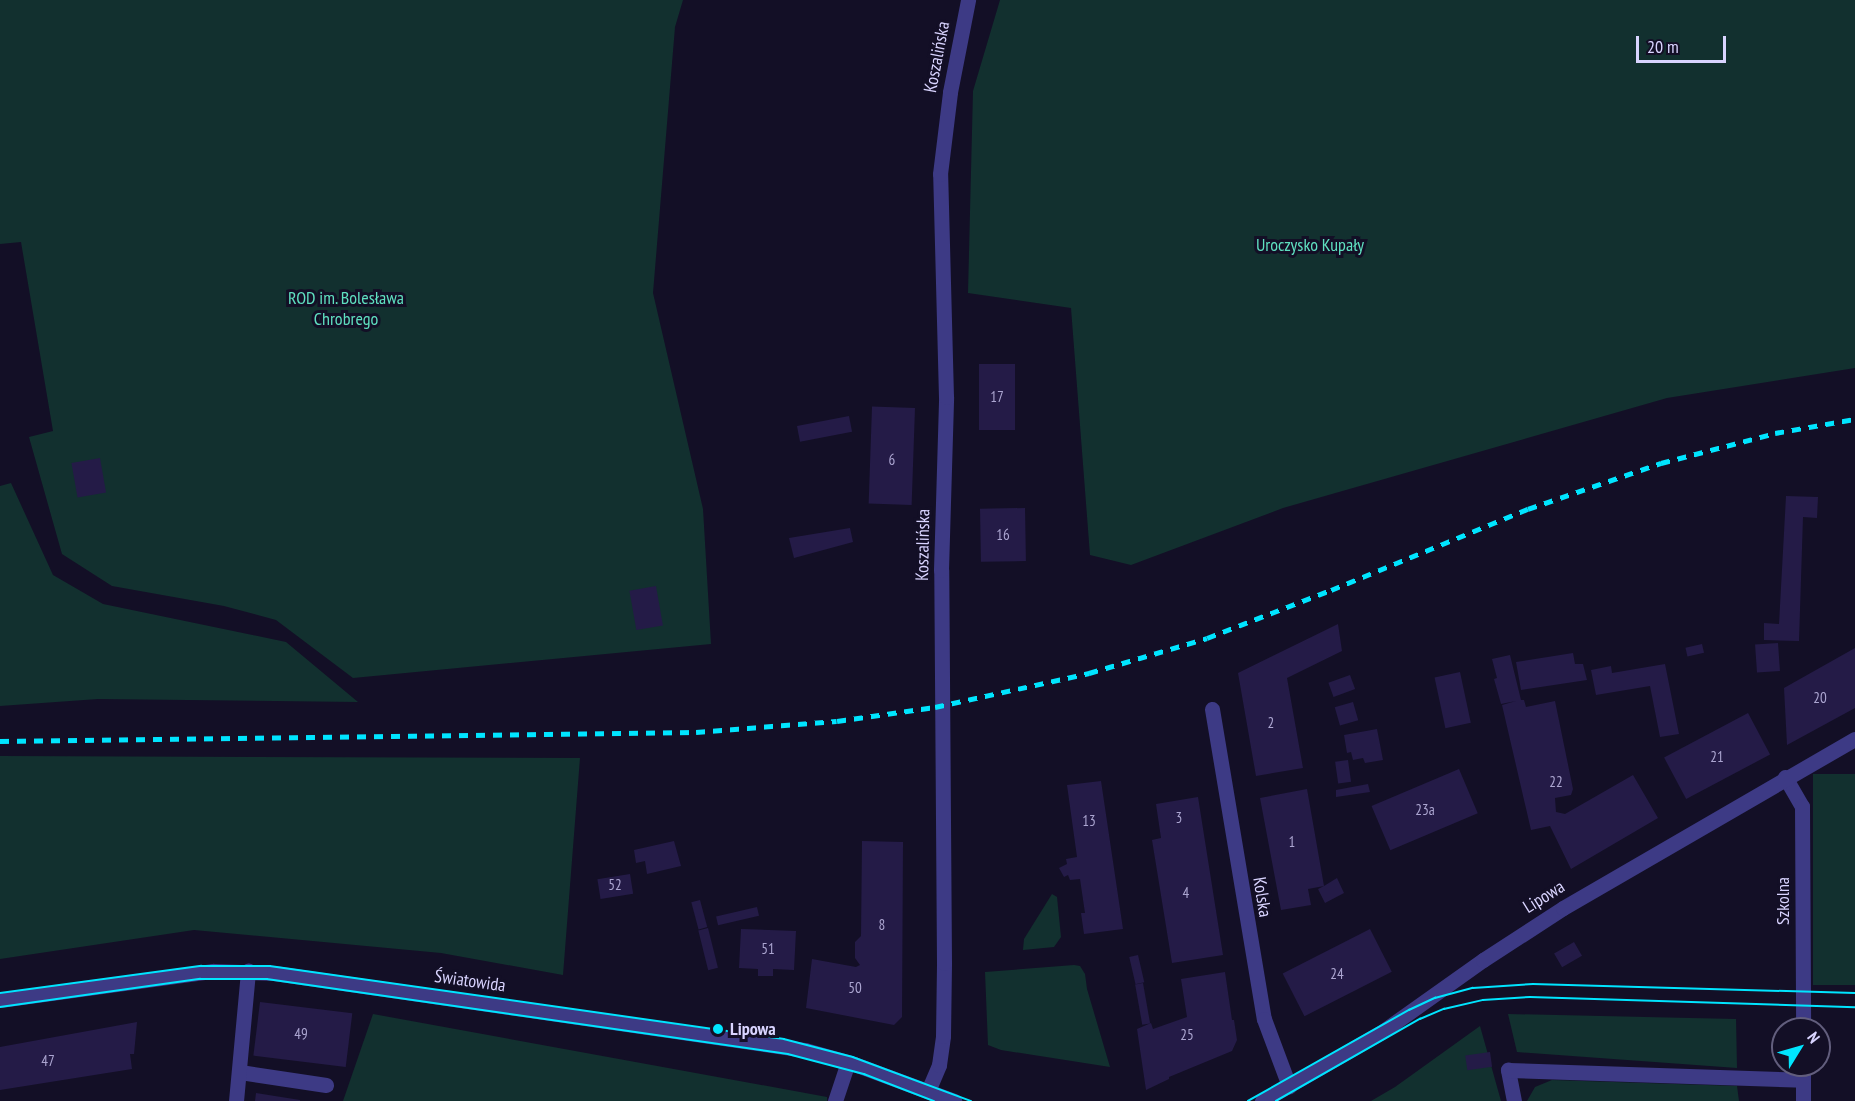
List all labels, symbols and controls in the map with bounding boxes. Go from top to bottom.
street label: Koszalińska [920,20,954,94]
scale bar [1639,24,1729,62]
text: 20 m [1647,35,1679,58]
park label: Uroczysko Kupały [1256,234,1364,256]
park label: ROD im. Bolesława Chrobrego [287,288,405,330]
house number: 17 [990,388,1004,406]
house number: 6 [889,451,895,469]
street label: Koszalińska [912,509,934,581]
house number: 16 [996,526,1010,544]
house number: 20 [1813,689,1827,707]
house number: 2 [1268,714,1274,732]
house number: 21 [1710,748,1724,766]
house number: 22 [1549,773,1563,791]
house number: 23a [1415,801,1435,819]
house number: 3 [1176,809,1182,827]
house number: 13 [1082,812,1096,830]
house number: 1 [1289,833,1295,851]
street label: Kolska [1248,875,1276,919]
house number: 52 [608,876,622,894]
street label: Lipowa [1519,876,1569,918]
street label: Szkolna [1772,877,1794,925]
house number: 4 [1183,884,1189,902]
house number: 8 [879,916,885,934]
house number: 51 [761,940,775,958]
street label: Światowida [433,965,507,997]
house number: 24 [1330,965,1344,983]
house number: 50 [848,979,862,997]
north arrow [1771,1017,1831,1077]
place label: Lipowa [730,1018,776,1040]
marker: Lipowa [711,1022,725,1036]
house number: 49 [294,1025,308,1043]
house number: 25 [1180,1026,1194,1044]
text: N [1803,1028,1824,1047]
house number: 47 [41,1052,55,1070]

